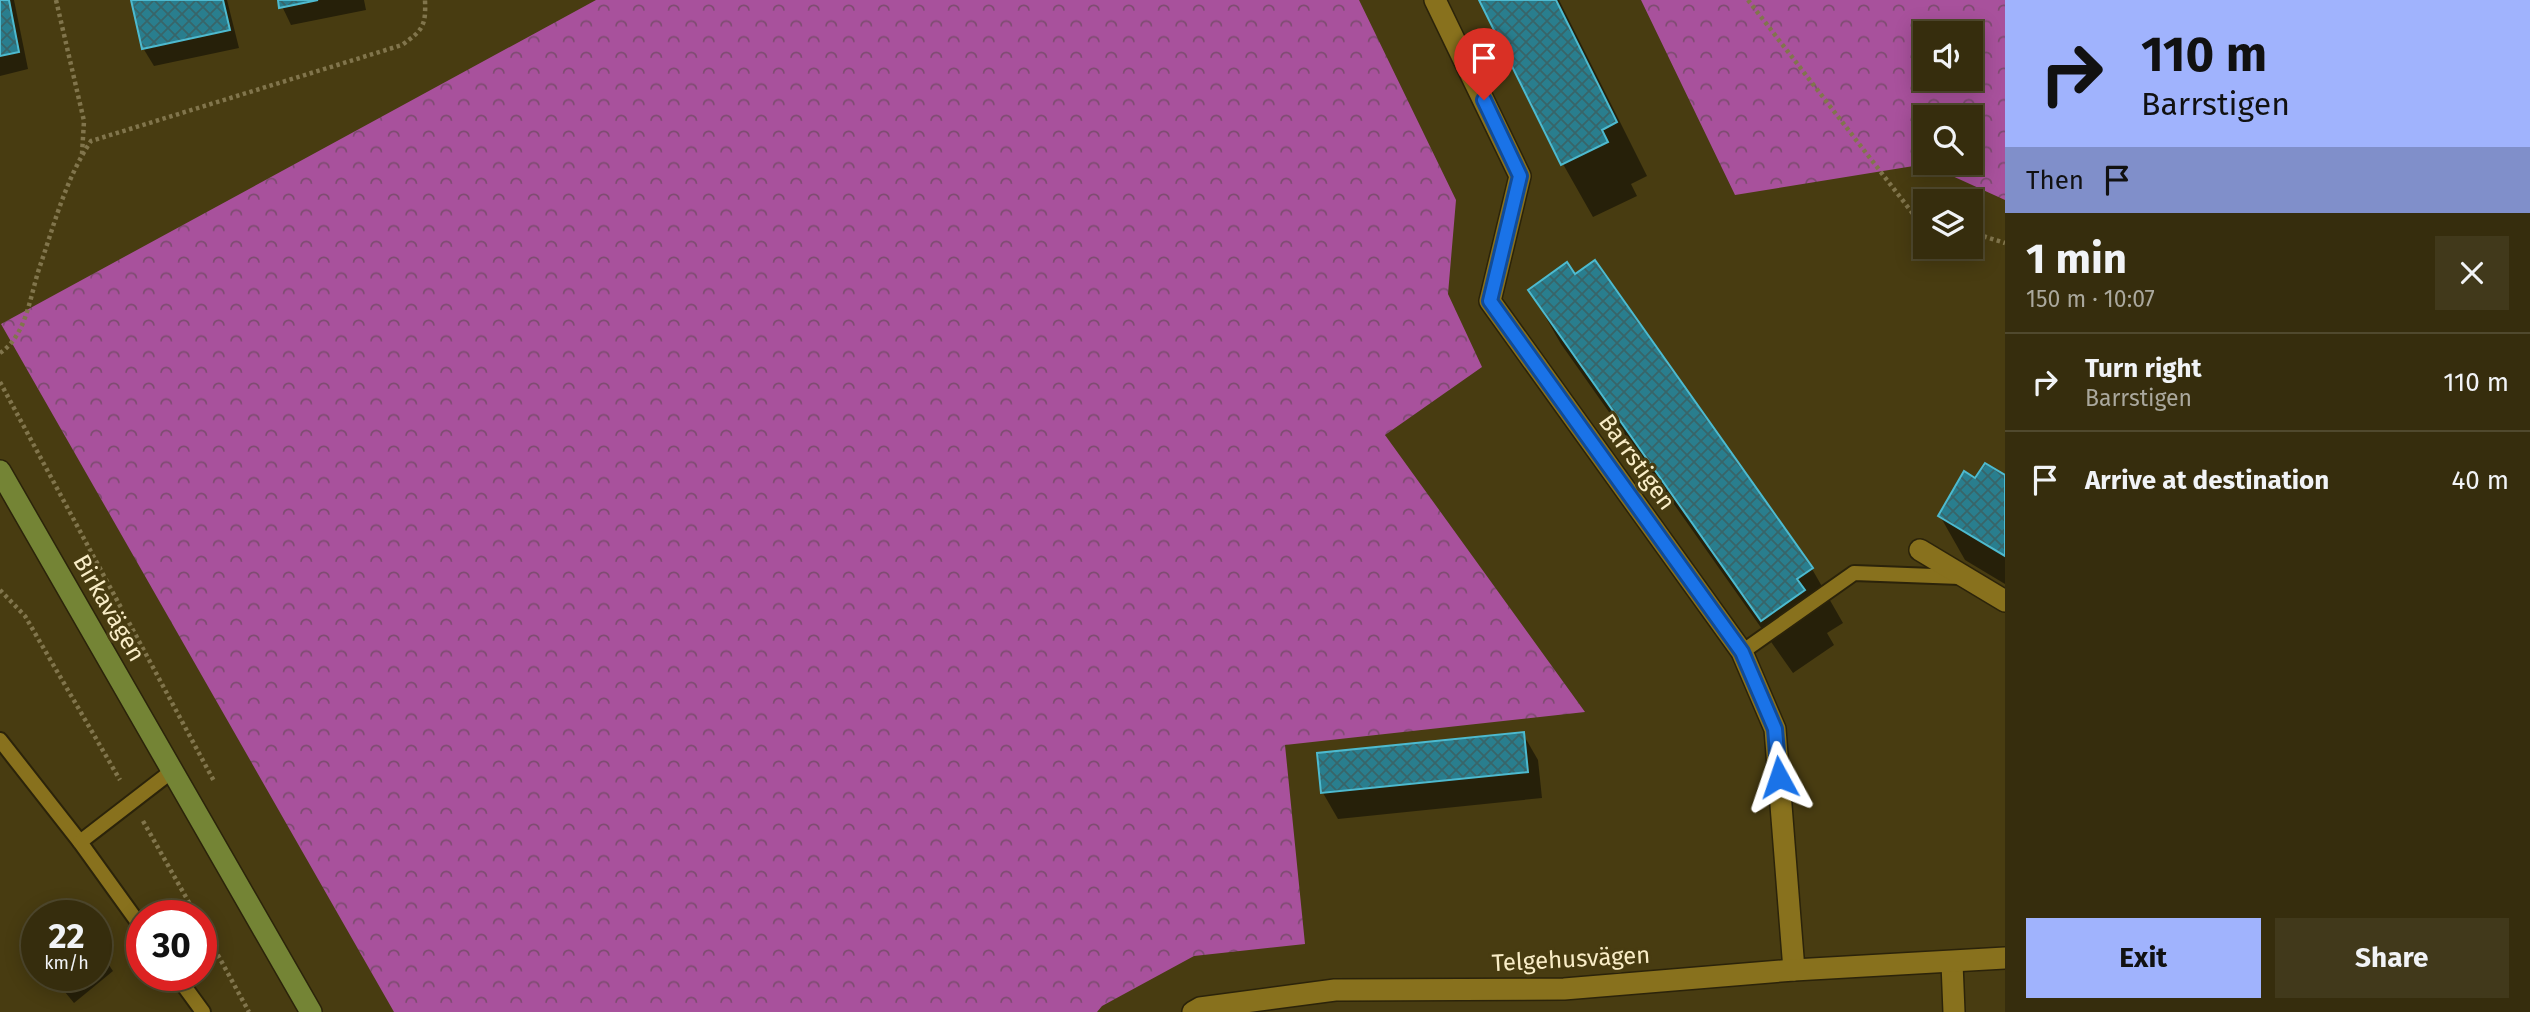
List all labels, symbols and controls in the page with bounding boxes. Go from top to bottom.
map controls [1913,21,1983,259]
button: sound [1913,21,1983,91]
text: 110 m [2141,25,2267,84]
pin [1454,28,1514,100]
icon: right [2026,28,2117,119]
icon: arrive [1465,39,1503,77]
text: Barrstigen [2141,85,2290,123]
button: search [1913,105,1983,175]
icon: arrive [2098,161,2136,199]
text: Then [2026,165,2084,196]
button: layers [1913,189,1983,259]
text: 1 min [2026,234,2127,284]
button: close [2435,236,2509,310]
text: 150 m · 10:07 [2026,285,2155,313]
text: Turn right [2085,353,2202,384]
icon: right [2026,363,2064,401]
text: 110 m [2443,367,2509,398]
text: Barrstigen [2085,384,2192,412]
street label: Barrstigen [1593,409,1681,515]
icon: arrive [2026,461,2064,499]
text: Arrive at destination [2085,465,2329,496]
text: 40 m [2451,465,2509,496]
street label: Birkavägen [67,550,151,666]
position arrow [1742,740,1816,814]
speed limit sign: 30 [126,900,217,991]
text: 22 [48,915,85,957]
button: Exit [2026,918,2261,998]
button: Share [2275,918,2509,998]
street label: Telgehusvägen [1491,941,1651,977]
text: km/h [44,952,89,974]

